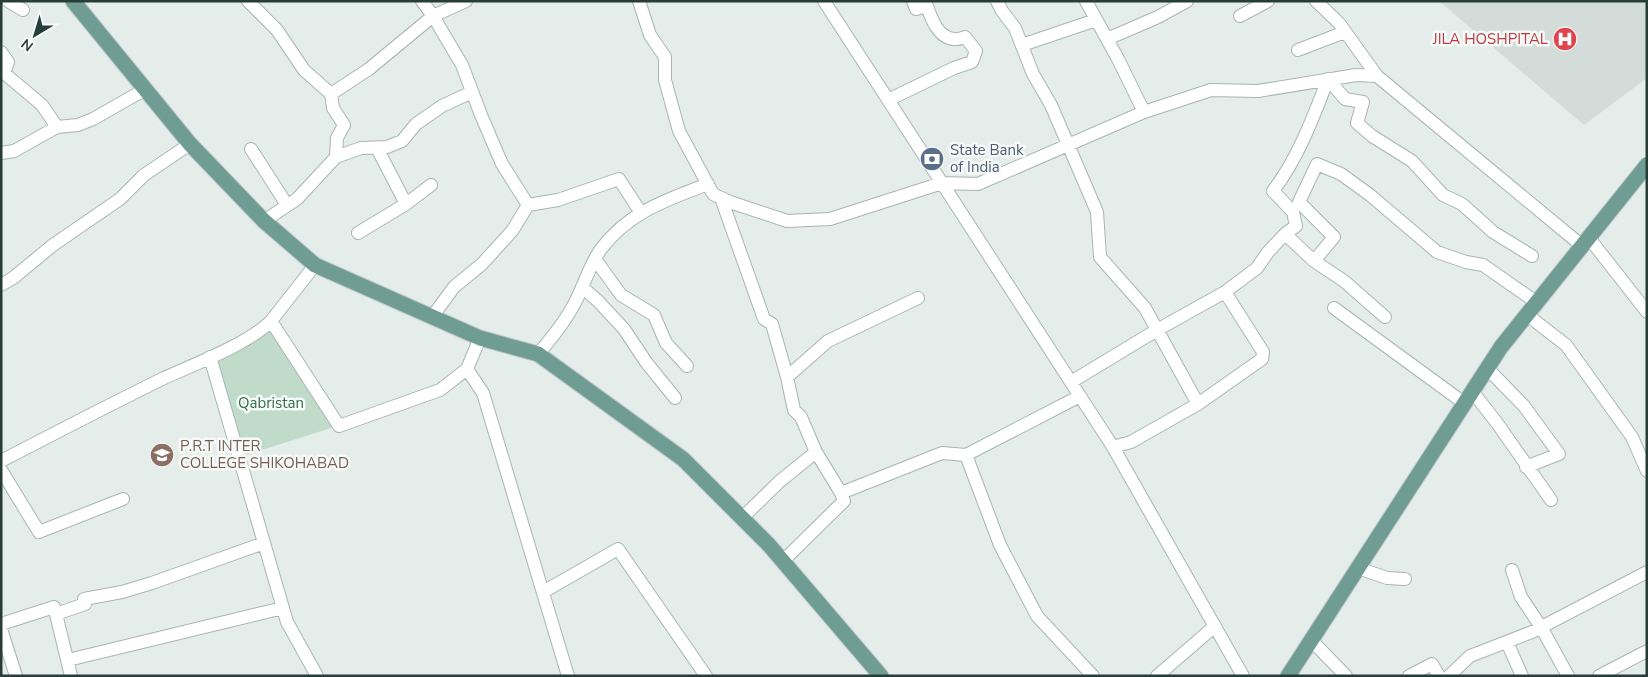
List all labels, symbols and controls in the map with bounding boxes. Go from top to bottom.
north arrow [10,10,60,60]
hospital icon: JILA HOSHPITAL [1552,26,1578,52]
place label: JILA HOSHPITAL [1432,29,1548,49]
text: N [17,34,37,56]
place label: State Bank of India [950,140,1024,177]
bank icon: State Bank of India [919,146,945,172]
park label: Qabristan [238,393,304,413]
place label: P.R.T INTER COLLEGE SHIKOHABAD [180,436,349,473]
school or university icon: P.R.T INTER COLLEGE SHIKOHABAD [149,442,175,468]

